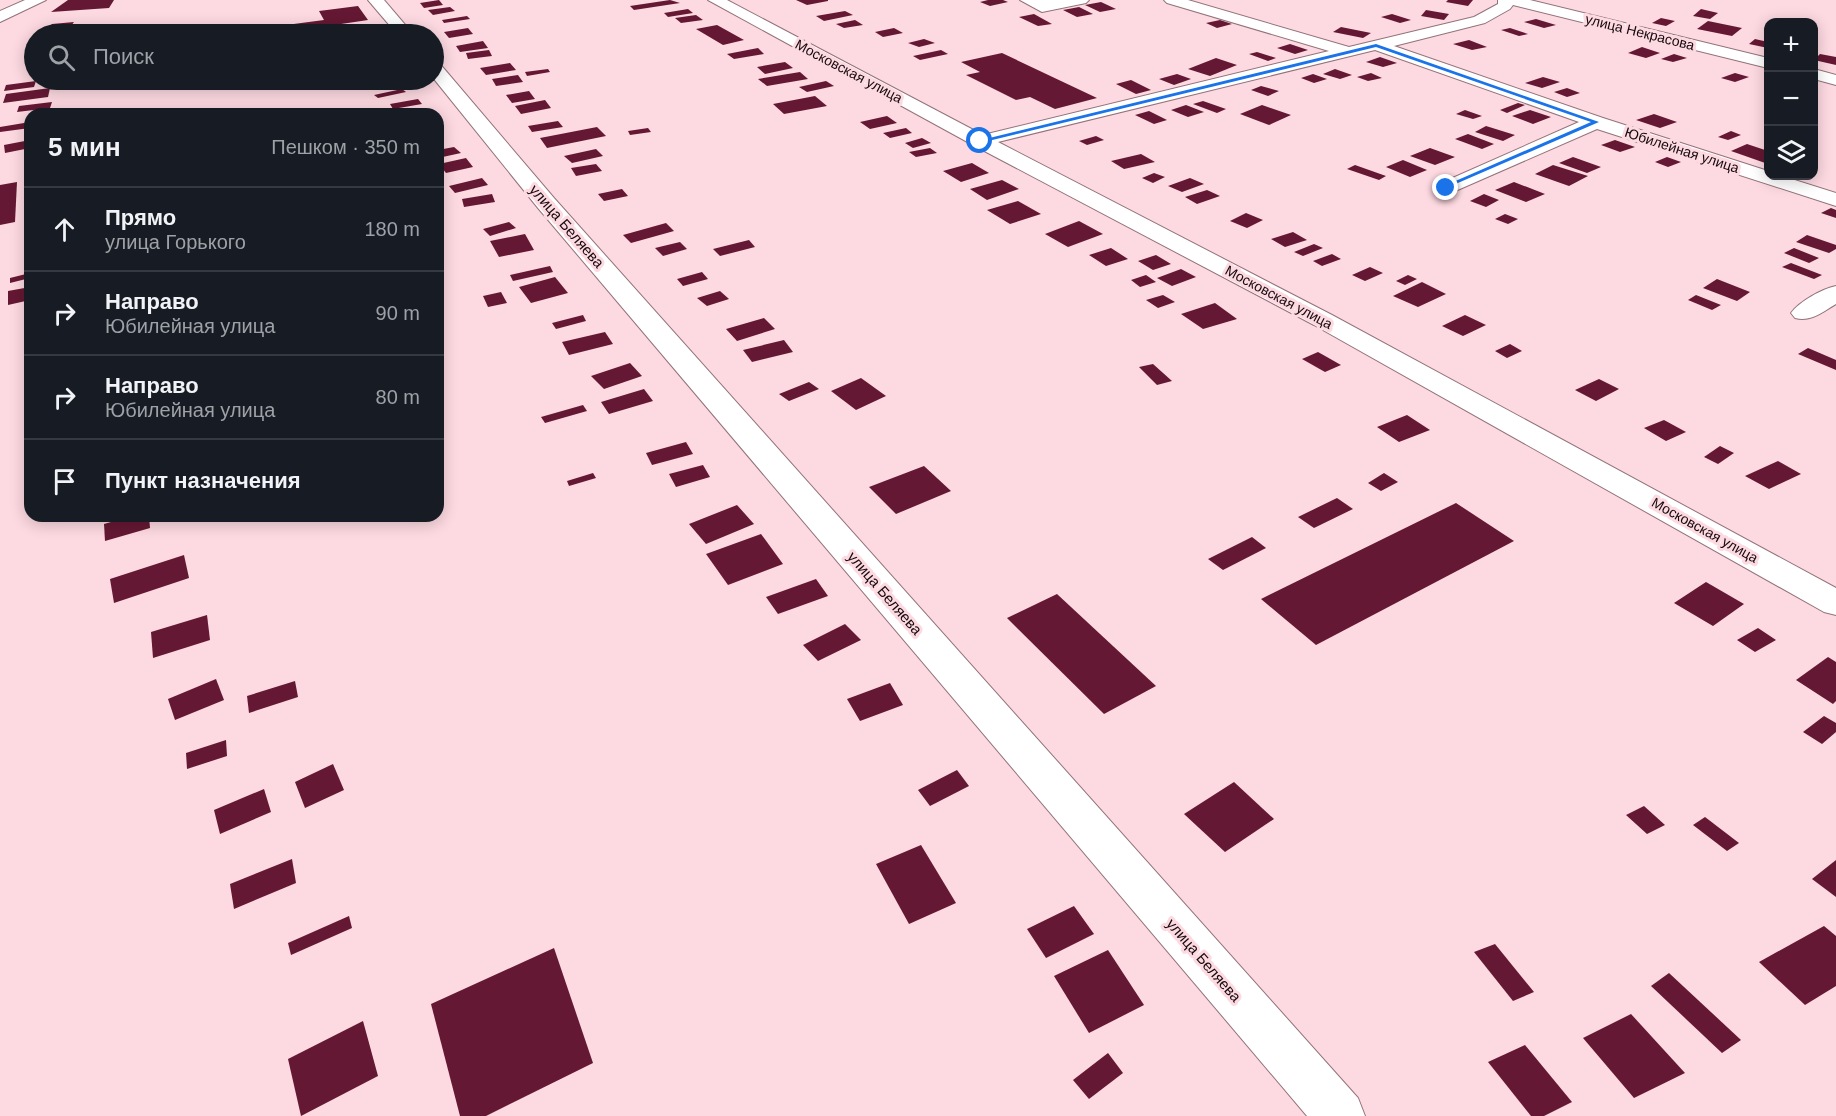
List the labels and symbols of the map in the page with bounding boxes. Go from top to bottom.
street label: улица Некрасова [1584,11,1696,53]
street label: Московская улица [793,36,906,106]
street label: Юбилейная улица [1623,124,1741,176]
route start [966,127,992,153]
route end [1432,174,1458,200]
street label: улица Беляева [526,181,608,271]
street label: Московская улица [1223,262,1336,332]
street label: Московская улица [1649,494,1761,566]
street label: улица Беляева [844,548,926,638]
street label: улица Беляева [1163,915,1245,1005]

